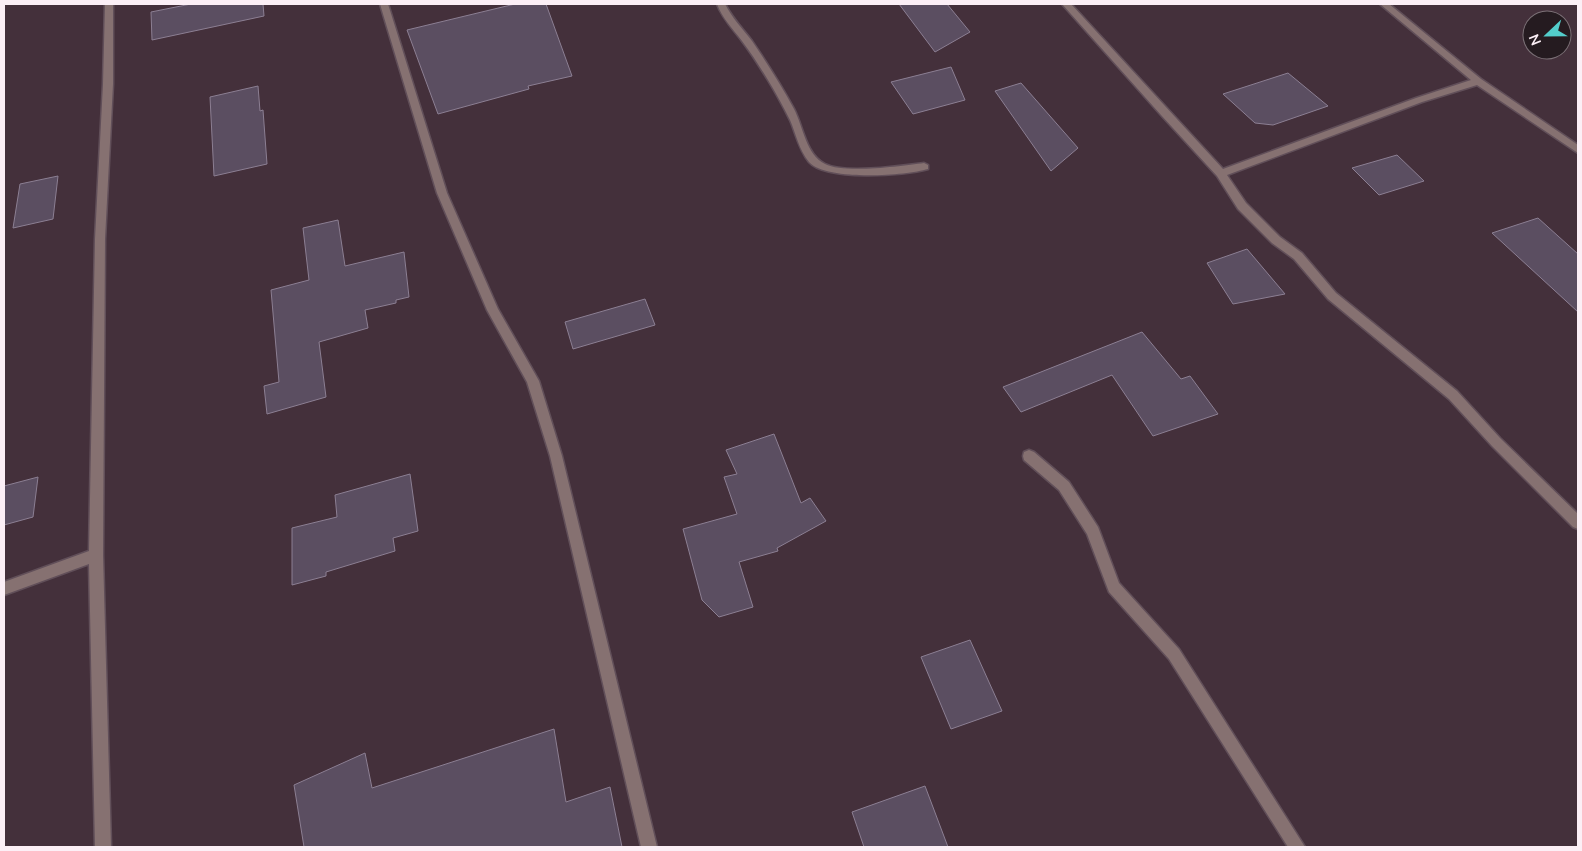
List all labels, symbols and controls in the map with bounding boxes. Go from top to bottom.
north arrow [1522,10,1572,60]
text: N [1525,31,1546,48]

